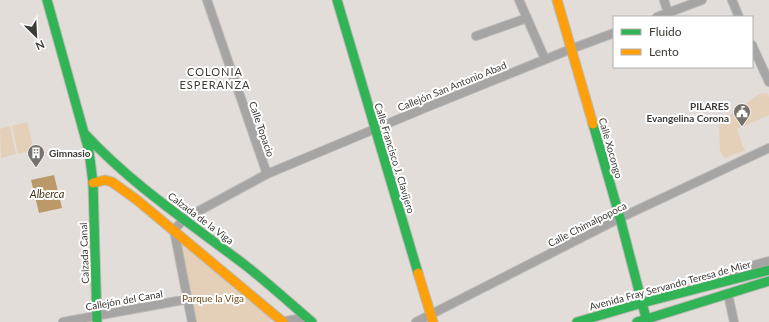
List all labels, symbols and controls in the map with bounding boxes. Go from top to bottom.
north arrow [16,16,56,56]
legend [613,16,753,68]
text: Fluido [649,24,682,39]
text: N [34,38,47,53]
text: Lento [649,44,679,59]
street label: Callejón San Antonio Abad [396,59,508,113]
district label: COLONIA ESPERANZA [179,65,251,91]
street label: Calle Topacio [247,100,277,159]
place label: PILARES Evangelina Corona [647,100,730,124]
street label: Calle Francisco J. Clavijero [372,101,418,215]
public building icon: PILARES Evangelina Corona [732,102,752,127]
street label: Calle Xocongo [597,116,625,180]
building icon: Gimnasio [26,143,46,168]
place label: Gimnasio [49,147,91,159]
water label: Alberca [29,187,65,200]
street label: Calzada de la Viga [166,189,236,247]
street label: Calle Chimalpopoca [546,199,628,249]
street label: Calzada Canal [77,222,91,284]
street label: Avenida Fray Servando Teresa de Mier [588,258,752,312]
street label: Callejón del Canal [84,287,164,313]
park label: Parque la Viga [182,292,244,304]

